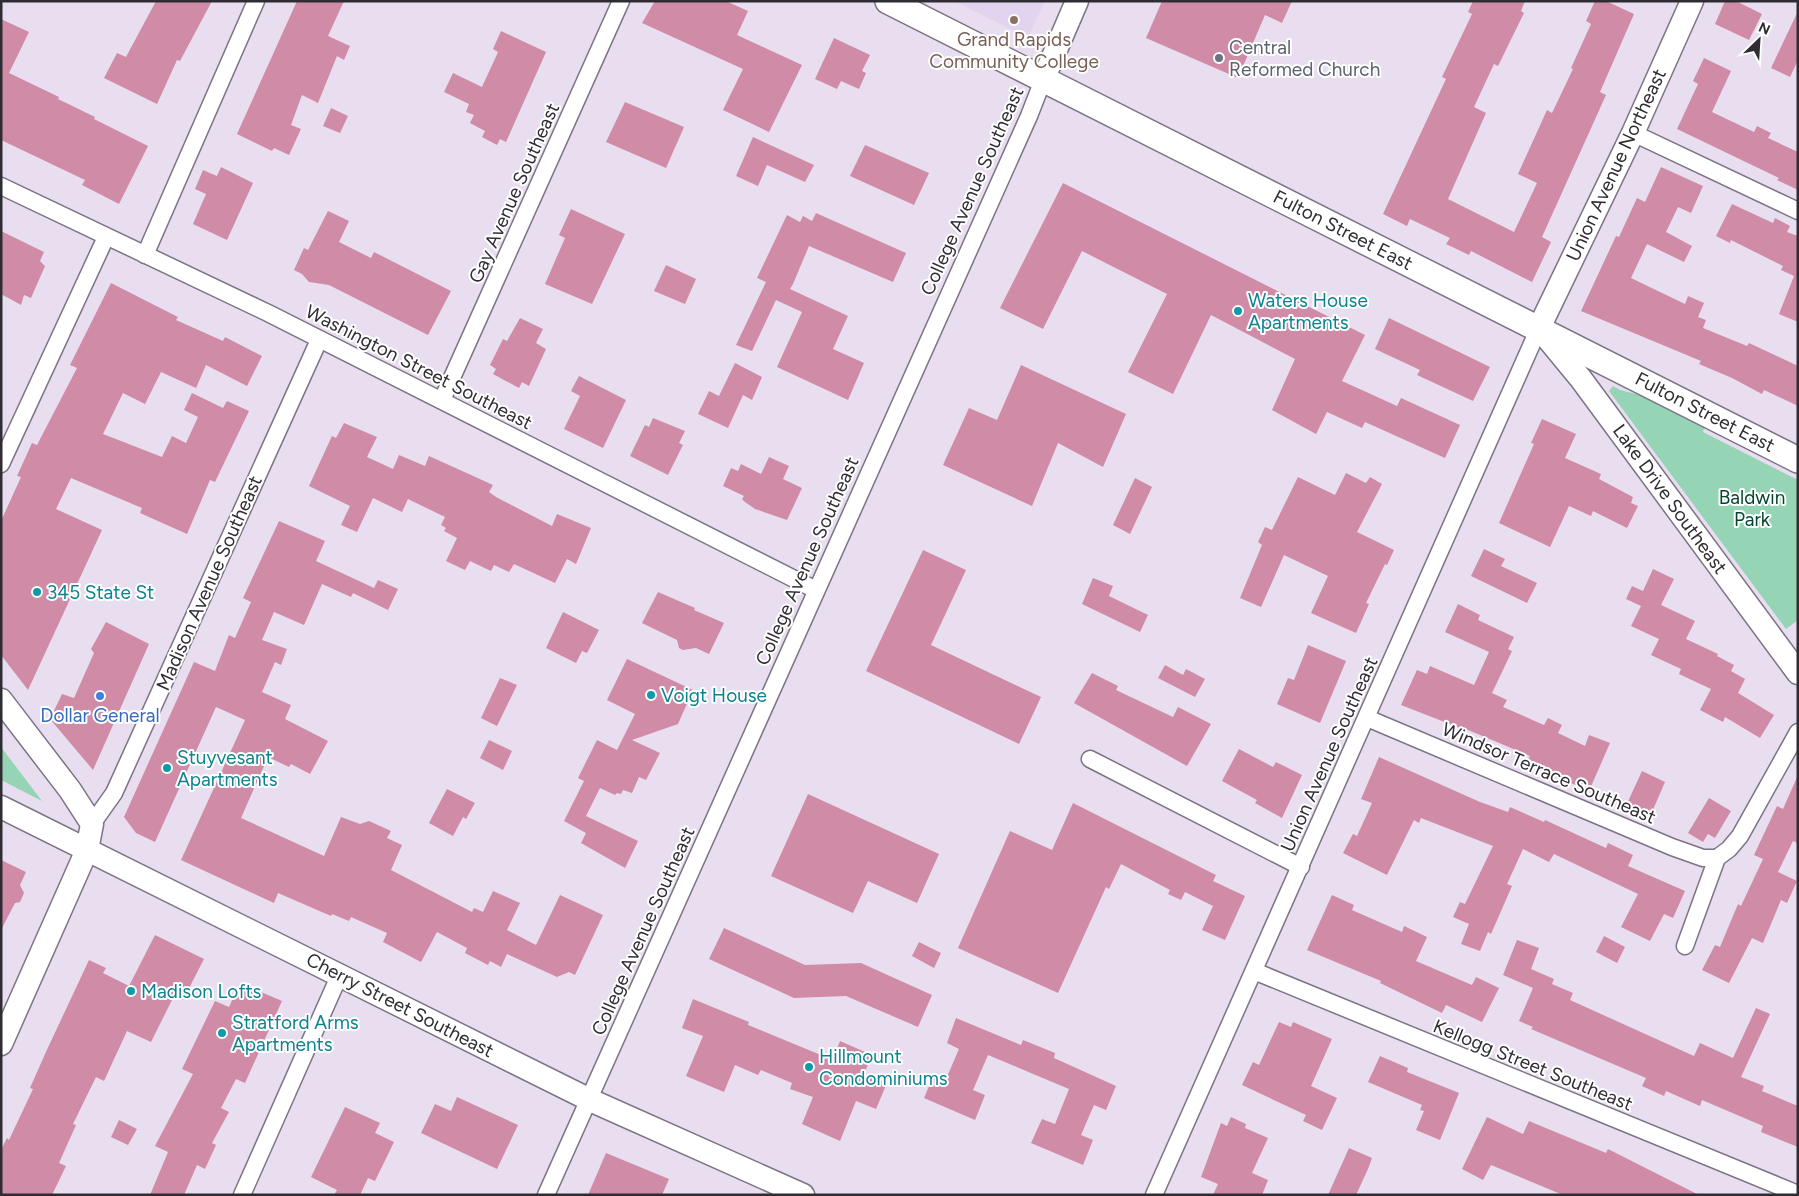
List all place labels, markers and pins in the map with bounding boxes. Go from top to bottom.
marker: Grand Rapids Community College [1008,14,1020,26]
place label: Grand Rapids Community College [929,28,1099,73]
place label: Central Reformed Church [1229,36,1380,81]
marker: Central Reformed Church [1213,52,1225,64]
place label: Waters House Apartments [1248,289,1368,334]
marker: Waters House Apartments [1232,305,1244,317]
place label: 345 State St [47,581,154,604]
marker: 345 State St [31,586,43,598]
place label: Voigt House [661,684,767,707]
marker: Voigt House [645,689,657,701]
marker: Dollar General [94,690,106,702]
place label: Dollar General [40,704,160,727]
place label: Stuyvesant Apartments [177,746,278,791]
marker: Stuyvesant Apartments [161,762,173,774]
place label: Madison Lofts [141,980,262,1003]
marker: Madison Lofts [125,985,137,997]
place label: Stratford Arms Apartments [232,1011,359,1056]
marker: Stratford Arms Apartments [216,1027,228,1039]
place label: Hillmount Condominiums [819,1045,948,1090]
marker: Hillmount Condominiums [803,1061,815,1073]

